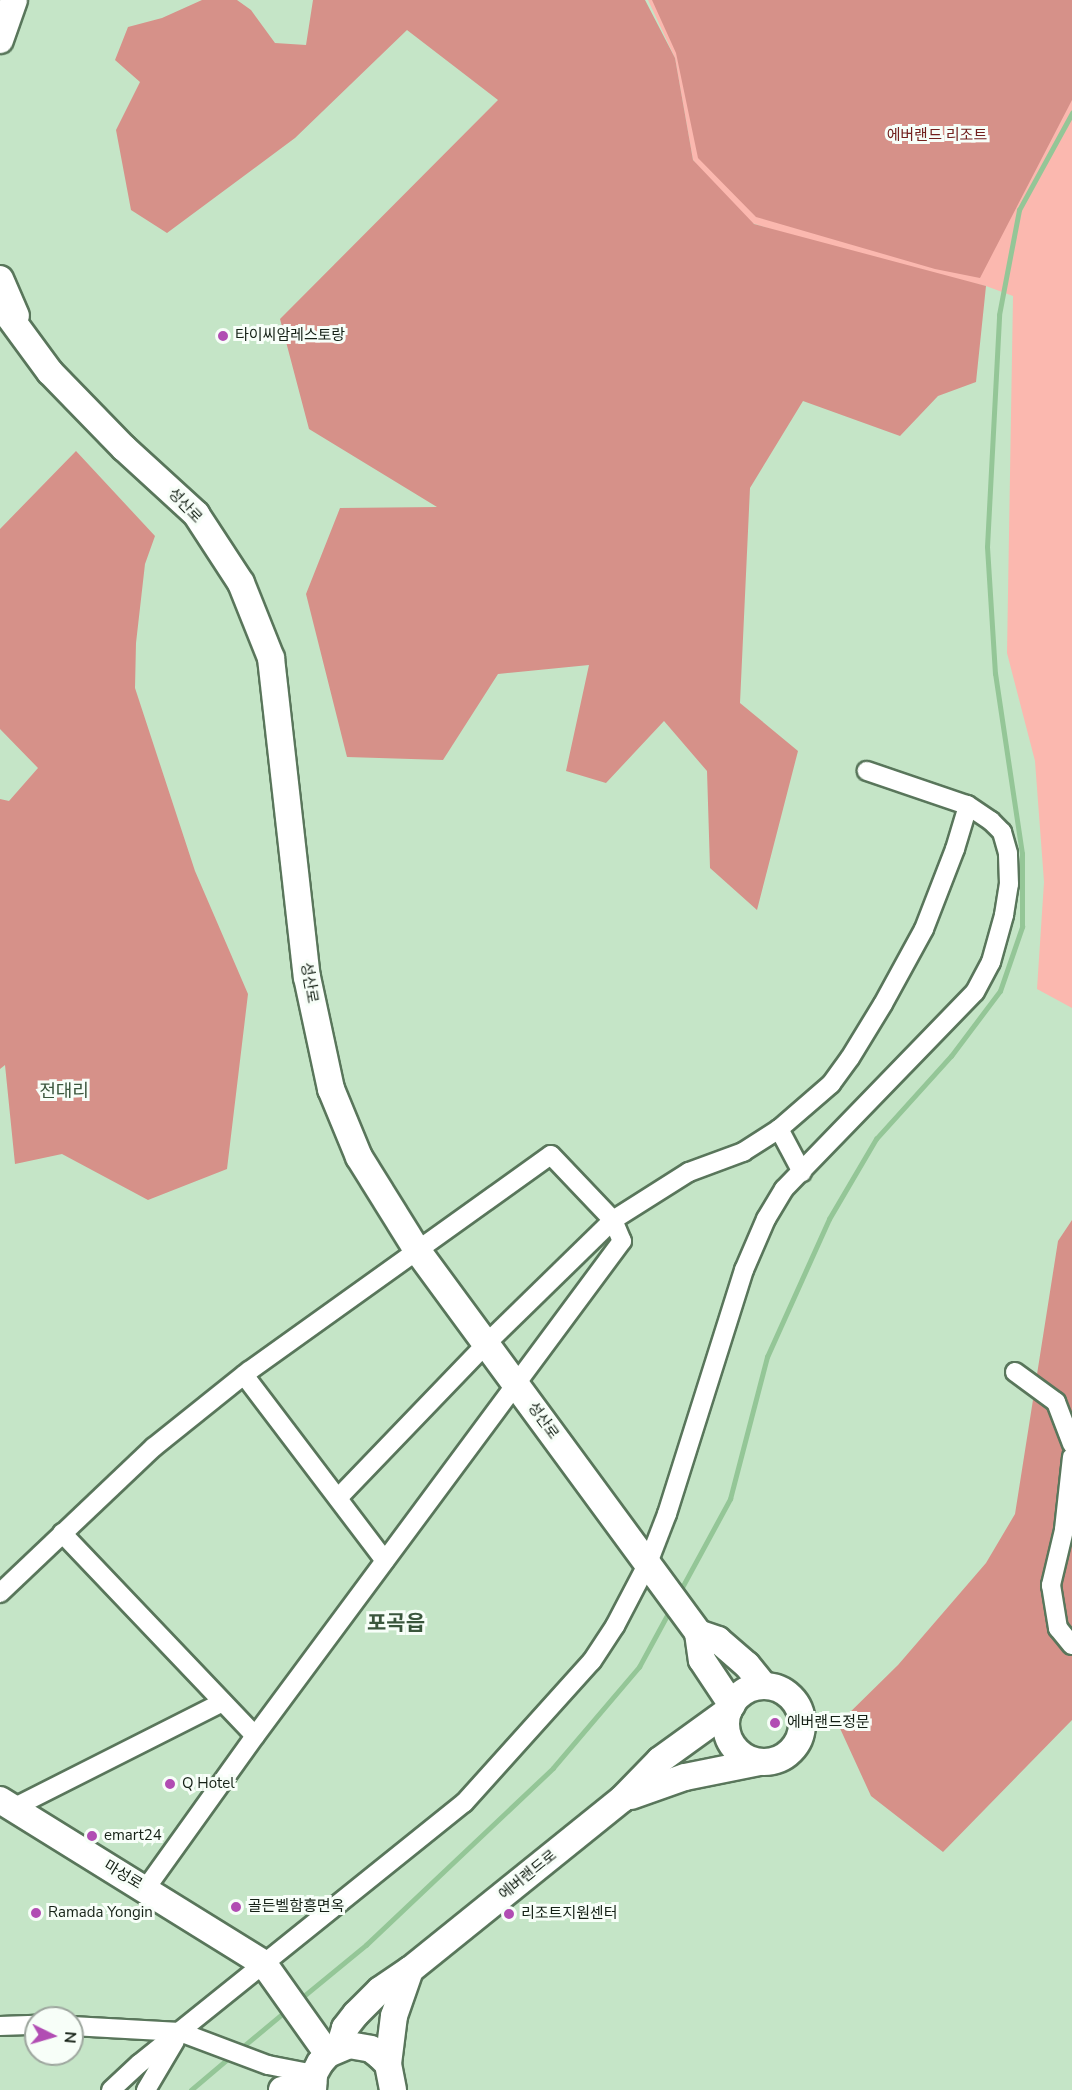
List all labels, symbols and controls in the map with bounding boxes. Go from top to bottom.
park label: 에버랜드 리조트 [887,127,987,145]
place label: 타이씨암레스토랑 [235,327,345,345]
marker: 타이씨암레스토랑 [216,329,230,343]
street label: 성산로 [164,485,206,527]
street label: 성산로 [297,961,321,1005]
district label: 전대리 [39,1080,89,1102]
street label: 성산로 [524,1399,562,1443]
district label: 포곡읍 [367,1610,425,1636]
place label: 에버랜드정문 [787,1714,870,1732]
marker: 에버랜드정문 [768,1716,782,1730]
place label: Q Hotel [182,1775,235,1793]
marker: Q Hotel [163,1777,177,1791]
place label: emart24 [104,1827,162,1845]
marker: emart24 [85,1829,99,1843]
street label: 에버랜드로 [496,1846,560,1904]
street label: 마성로 [101,1857,145,1893]
place label: 골든벨함흥면옥 [248,1898,345,1916]
marker: 골든벨함흥면옥 [229,1900,243,1914]
place label: Ramada Yongin [48,1904,153,1922]
place label: 리조트지원센터 [521,1905,618,1923]
marker: Ramada Yongin [29,1906,43,1920]
marker: 리조트지원센터 [502,1907,516,1921]
north arrow [24,2006,84,2066]
text: N [58,2030,81,2044]

